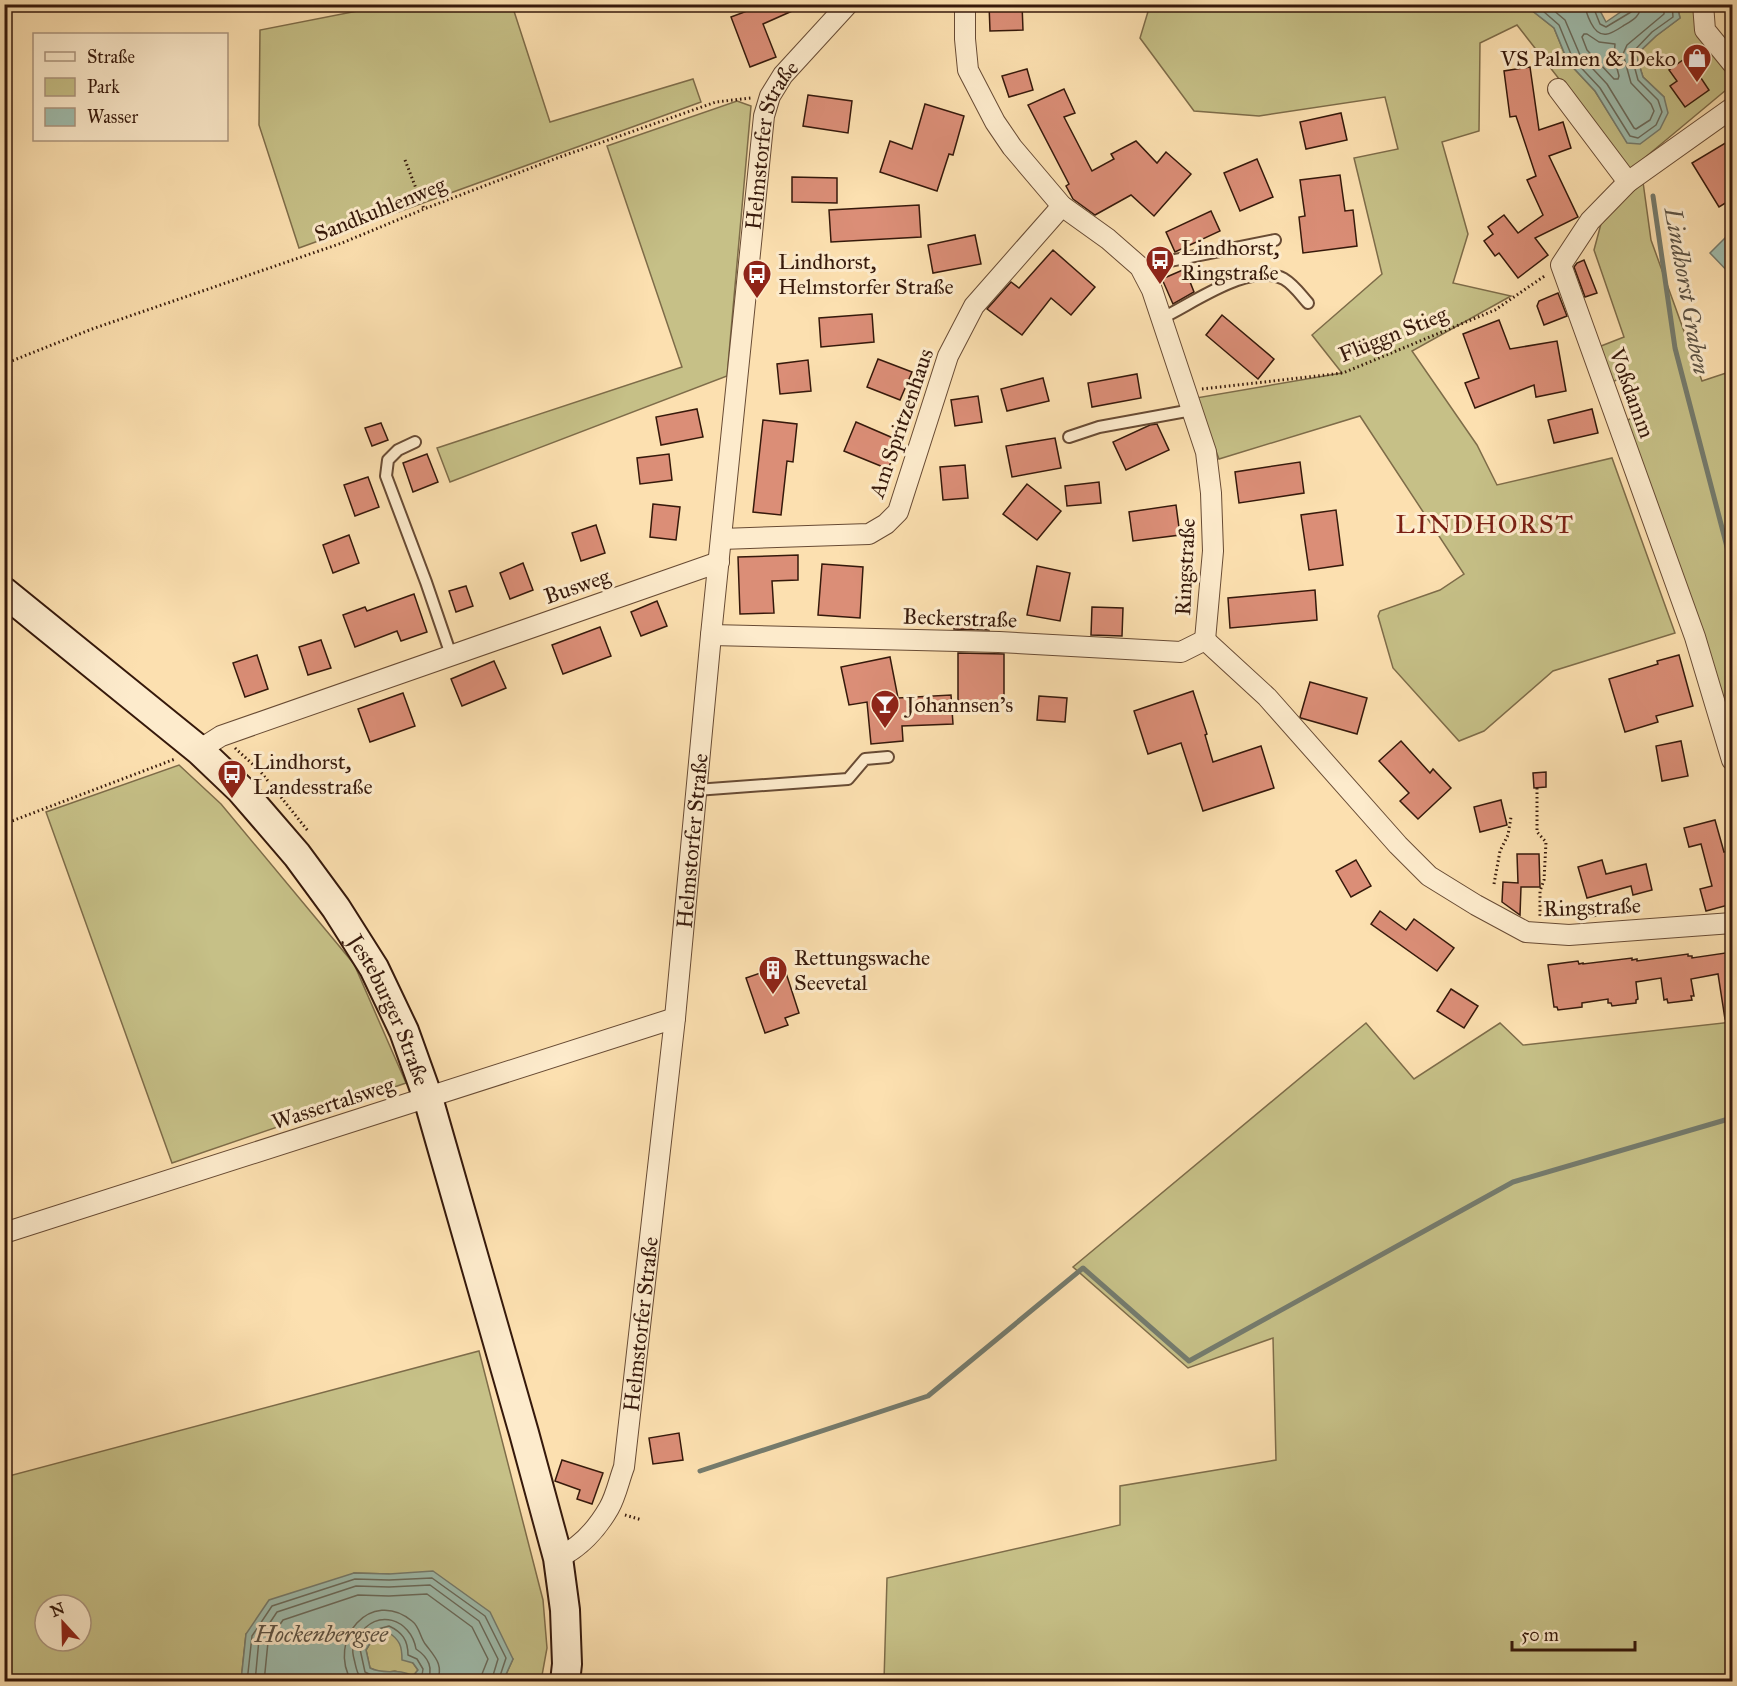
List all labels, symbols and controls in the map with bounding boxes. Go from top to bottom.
legend [33,33,228,141]
shop icon: VS Palmen & Deko [1681,42,1713,84]
place label: VS Palmen & Deko [1500,45,1676,72]
text: Straße [87,46,135,68]
street label: Helmstorfer Straße [739,54,804,231]
text: Park [87,76,120,98]
text: Wasser [87,106,138,128]
street label: Sandkuhlenweg [310,170,450,248]
water label: Lindhorst Graben [1657,204,1717,377]
place label: Lindhorst, Ringstraße [1181,234,1279,286]
bus stop icon: Lindhorst, Ringstraße [1144,244,1176,286]
place label: Lindhorst, Helmstorfer Straße [778,248,954,300]
bus stop icon: Lindhorst, Helmstorfer Straße [741,258,773,300]
street label: Flüggn Stieg [1335,300,1452,368]
street label: Voßdamm [1603,343,1661,442]
street label: Am Spritzenhaus [863,345,939,502]
district label: LINDHORST [1396,508,1574,540]
street label: Ringstraße [1169,518,1201,616]
street label: Busweg [540,562,614,610]
street label: Beckerstraße [902,603,1018,633]
bar icon: Johannsen's [869,688,901,730]
place label: Johannsen's [904,691,1013,718]
place label: Lindhorst, Landesstraße [253,748,373,800]
street label: Helmstorfer Straße [670,752,713,930]
bus stop icon: Lindhorst, Landesstraße [216,758,248,800]
street label: Ringstraße [1543,892,1641,922]
street label: Jesteburger Straße [341,927,436,1089]
place label: Rettungswache Seevetal [794,944,930,996]
building icon: Rettungswache Seevetal [757,954,789,996]
street label: Wassertalsweg [268,1070,398,1136]
street label: Helmstorfer Straße [617,1235,664,1413]
north arrow [33,1593,93,1653]
text: N [48,1598,68,1621]
scale bar [1512,1614,1635,1652]
water label: Hockenbergsee [253,1619,389,1649]
text: 50 m [1521,1624,1559,1646]

